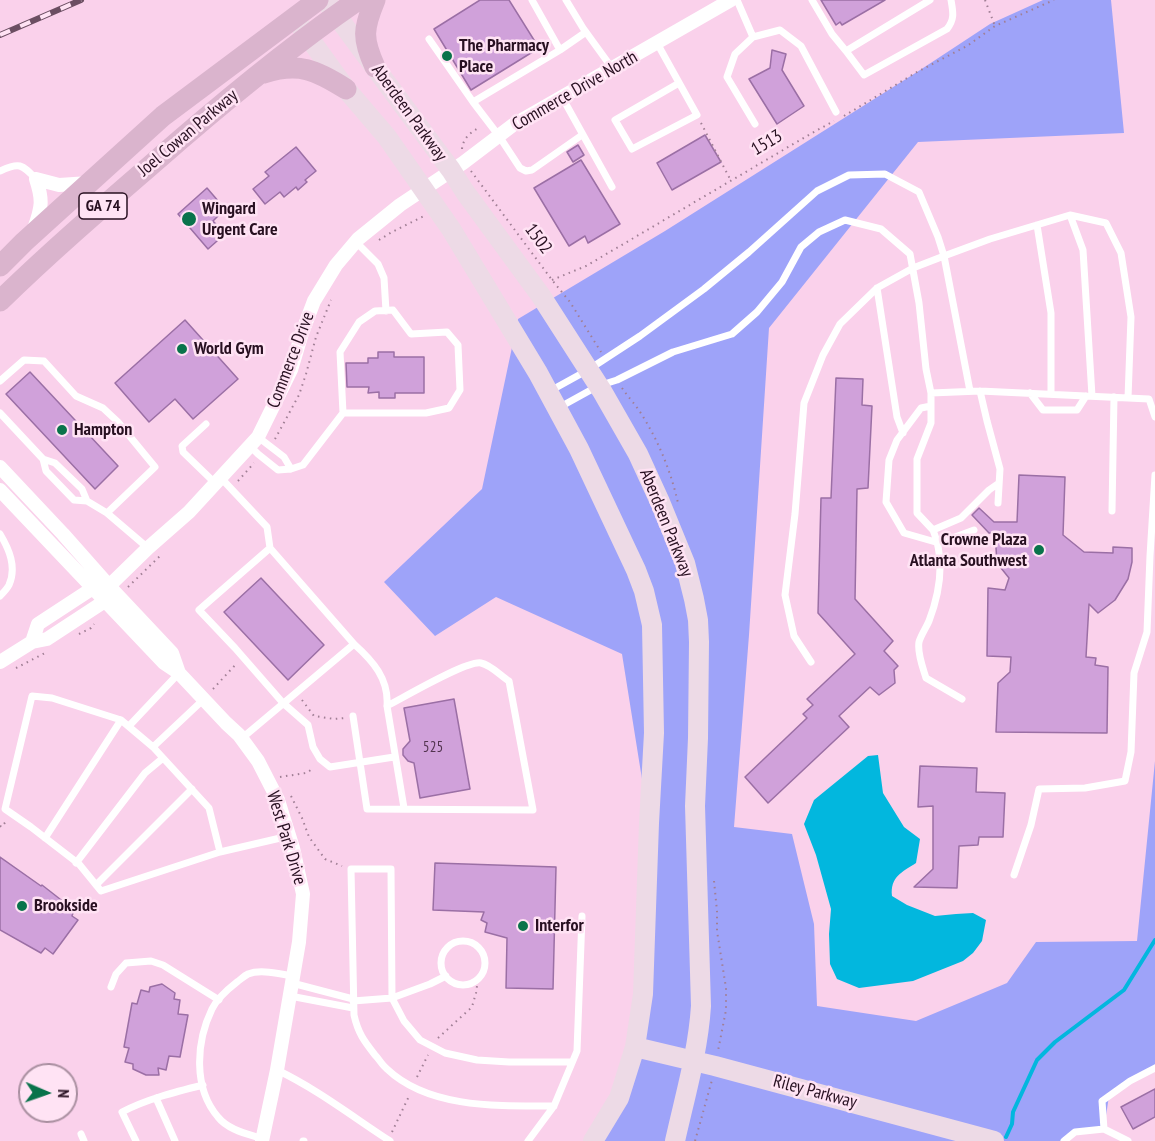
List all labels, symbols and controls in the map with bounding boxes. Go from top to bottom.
place label: The Pharmacy Place [459,35,549,78]
street label: Commerce Drive North [509,46,641,136]
marker: The Pharmacy Place [440,49,454,63]
street label: Aberdeen Parkway [367,60,451,166]
street label: Joel Cowan Parkway [134,85,242,181]
street label: 1513 [748,125,786,161]
road number: GA 74 [79,193,127,219]
place label: Wingard Urgent Care [202,198,278,240]
marker: Wingard Urgent Care [180,210,198,228]
street label: 1502 [520,220,556,258]
street label: Commerce Drive [263,309,319,411]
place label: World Gym [194,338,264,360]
marker: World Gym [175,342,189,356]
place label: Hampton [74,419,132,441]
marker: Hampton [55,423,69,437]
street label: Aberdeen Parkway [635,466,697,580]
place label: Crowne Plaza Atlanta Southwest [910,529,1027,572]
marker: Crowne Plaza Atlanta Southwest [1032,543,1046,557]
house number: 525 [423,739,443,757]
street label: West Park Drive [261,788,311,888]
place label: Brookside [34,895,98,917]
marker: Brookside [15,899,29,913]
place label: Interfor [535,915,584,937]
marker: Interfor [516,919,530,933]
north arrow [18,1063,78,1123]
street label: Riley Parkway [771,1070,859,1114]
text: N [54,1089,74,1098]

